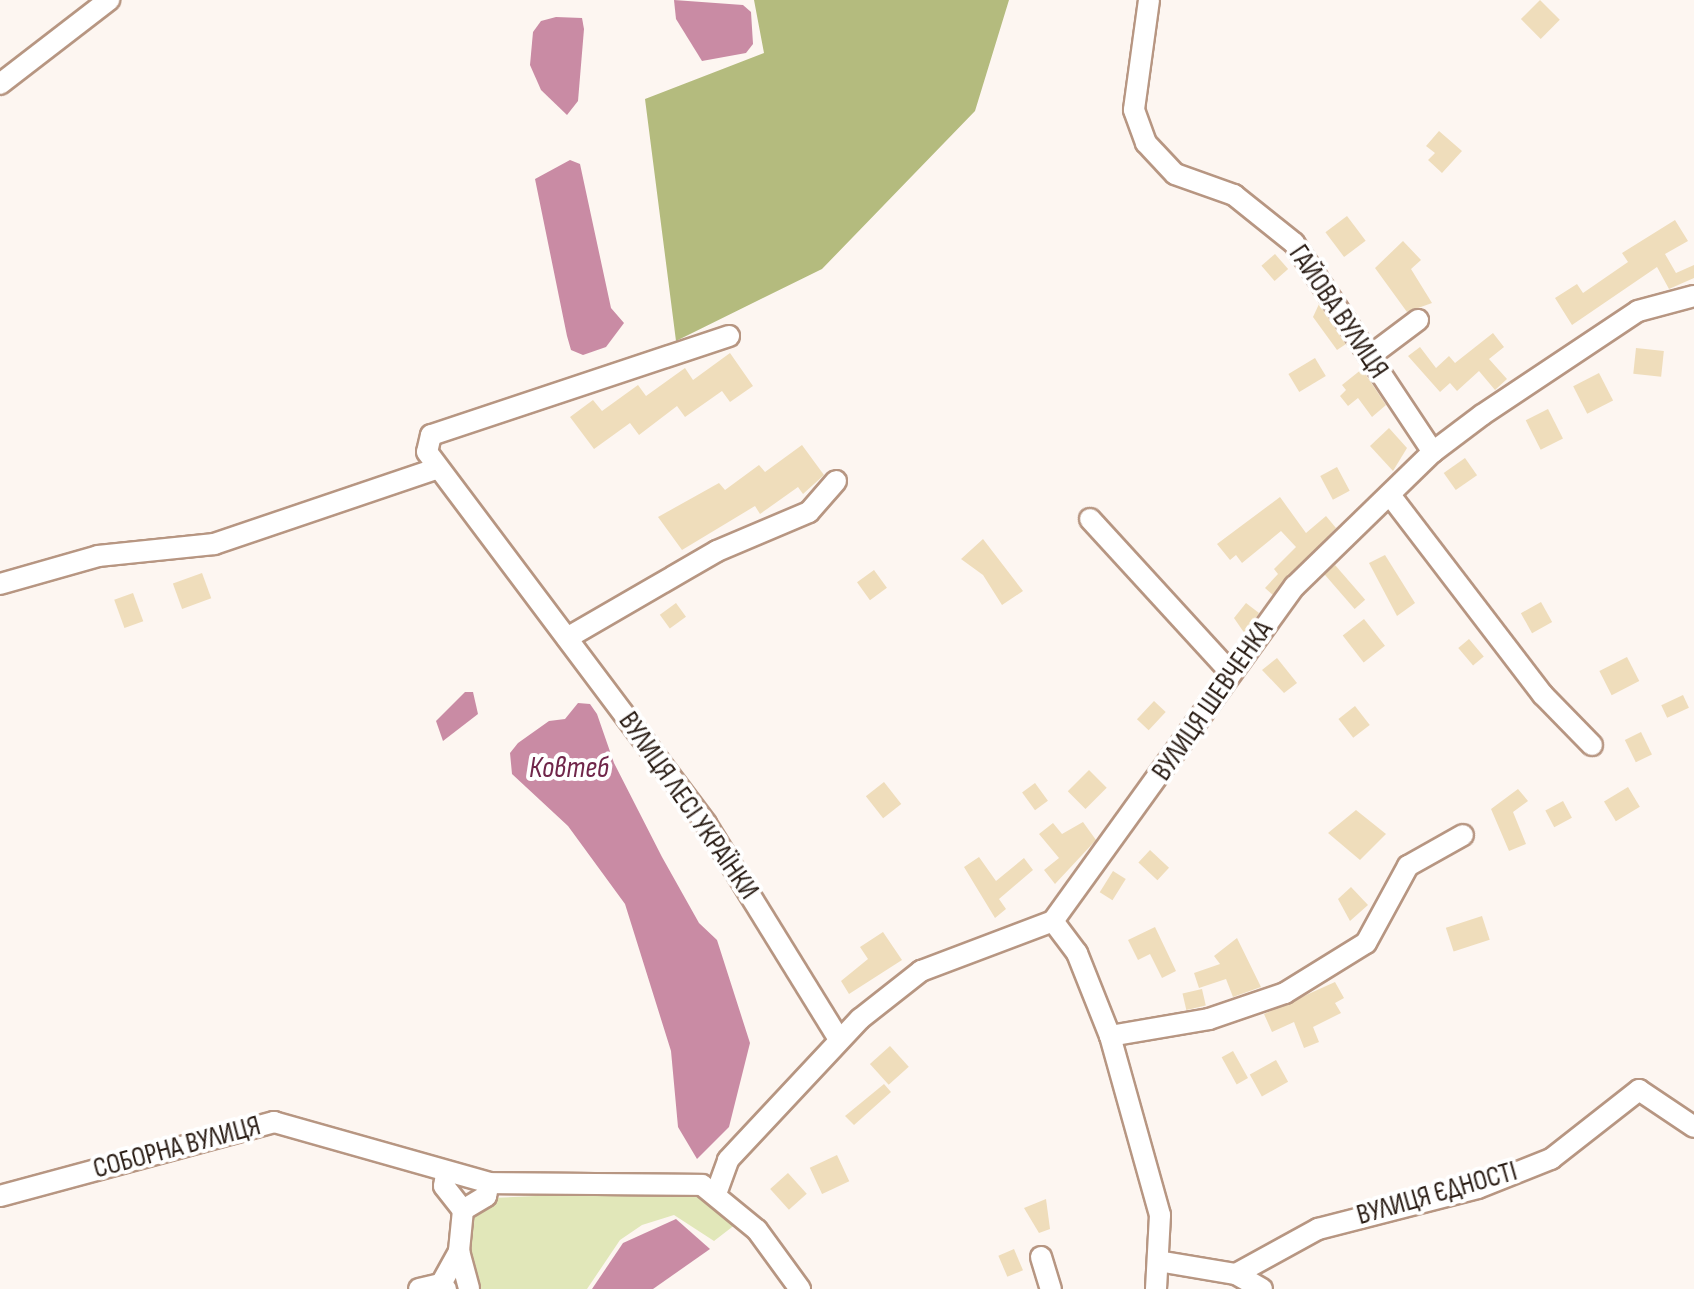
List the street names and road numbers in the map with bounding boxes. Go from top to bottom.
street label: ГАЙОВА ВУЛИЦЯ [1281,239,1395,385]
street label: ВУЛИЦЯ ШЕВЧЕНКА [1145,615,1281,787]
street label: ВУЛИЦЯ ЛЕСІ УКРАЇНКИ [611,706,765,906]
street label: СОБОРНА ВУЛИЦЯ [90,1110,264,1186]
street label: ВУЛИЦЯ ЄДНОСТІ [1353,1155,1521,1233]

